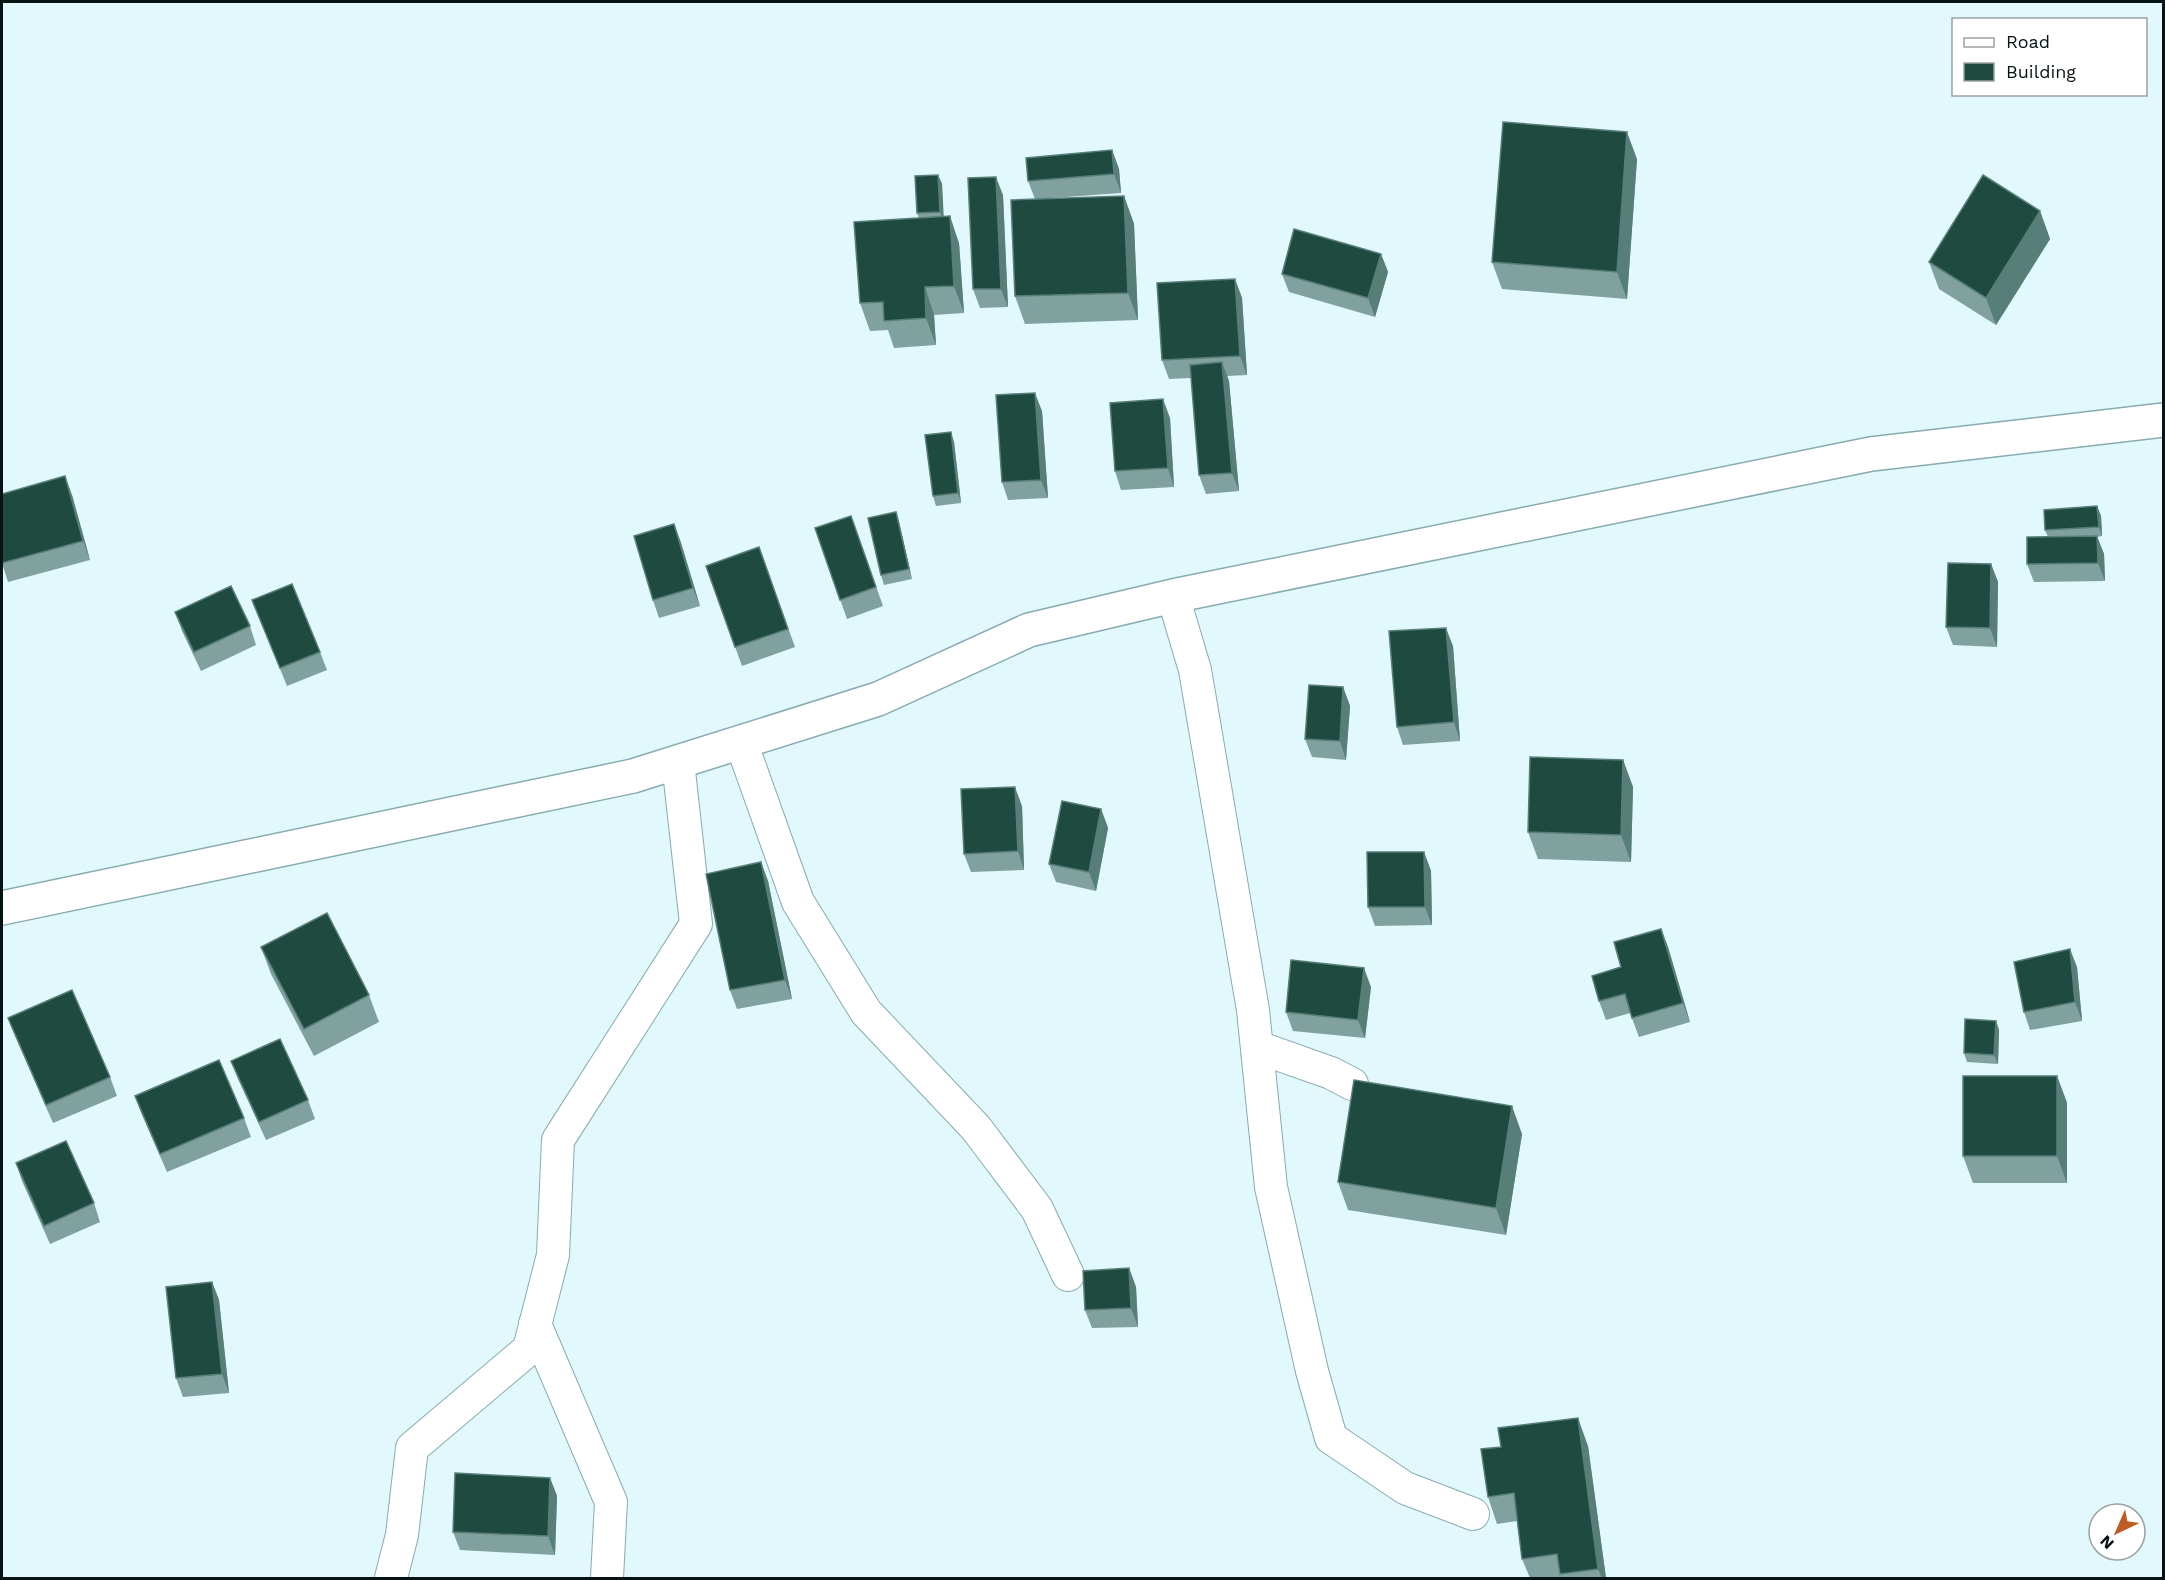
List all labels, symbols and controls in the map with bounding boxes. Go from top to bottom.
legend [1952,18,2147,96]
text: Road [2006,31,2050,52]
text: Building [2006,61,2076,82]
north arrow [2087,1502,2147,1562]
text: N [2096,1531,2118,1553]

